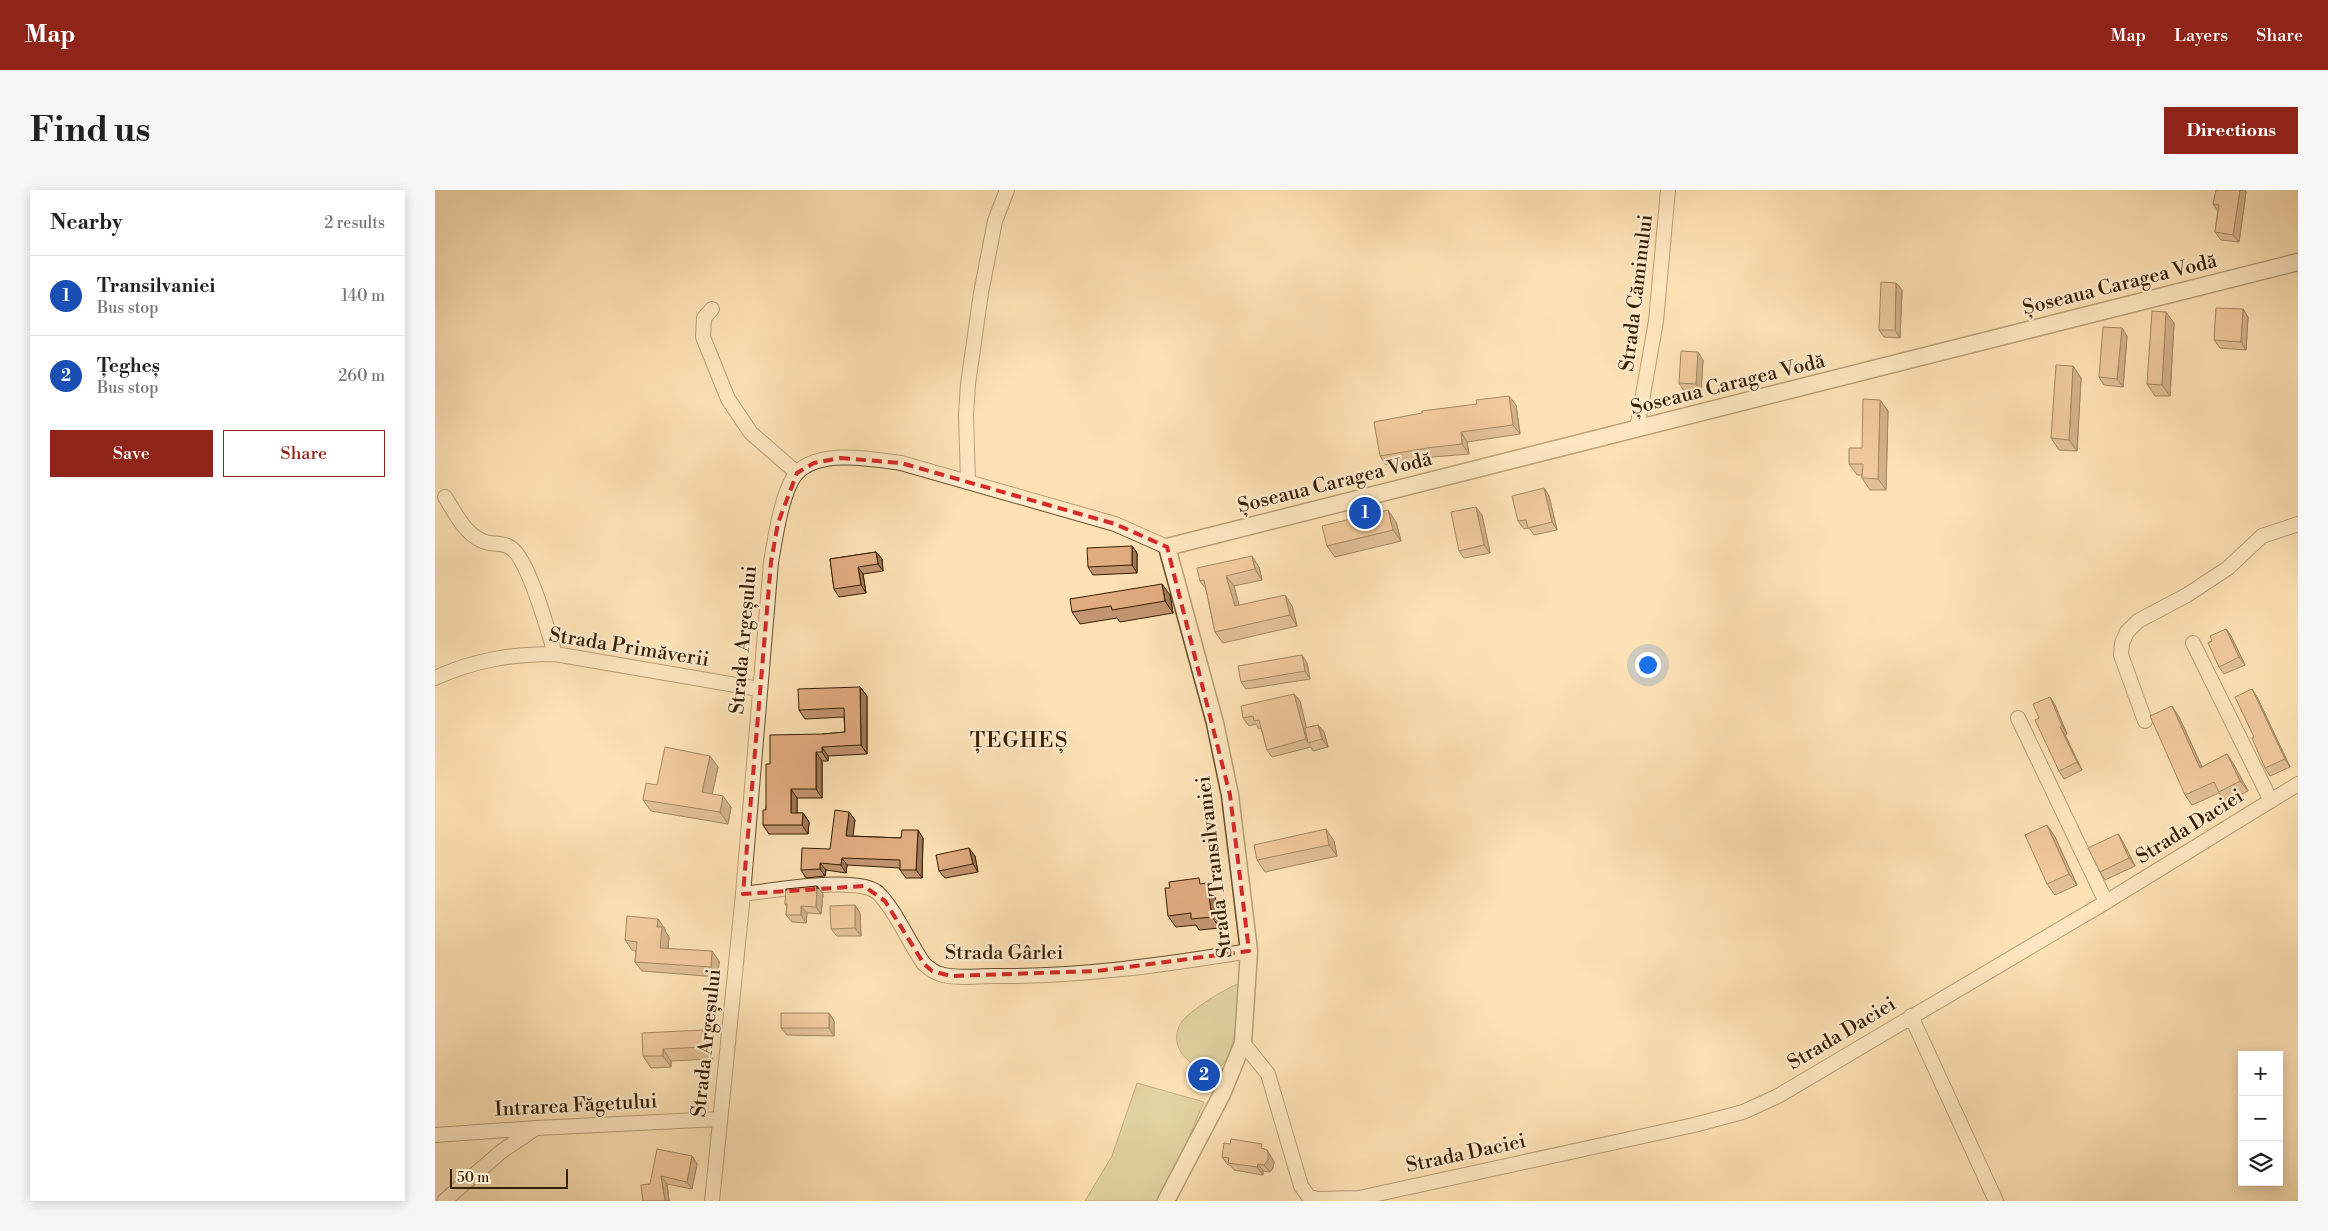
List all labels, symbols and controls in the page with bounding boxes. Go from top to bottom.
text: Map [25,20,75,50]
text: Map [2111,24,2146,47]
text: Layers [2174,24,2228,47]
text: Share [2256,24,2303,47]
button: Directions [2164,107,2298,154]
text: Find us [30,109,150,152]
text: Nearby [50,210,123,236]
text: 2 results [324,213,385,233]
street label: Strada Căminului [1615,213,1659,373]
street label: Șoseaua Caragea Vodă [2020,249,2221,321]
text: Transilvaniei [97,274,215,298]
text: 1 [62,286,70,306]
text: 140 m [341,286,385,306]
text: Bus stop [97,298,159,318]
street label: Șoseaua Caragea Vodă [1628,349,1829,421]
text: Țegheș [97,354,160,378]
text: 2 [61,366,71,386]
text: 260 m [338,366,385,386]
text: Bus stop [97,378,159,398]
button: Save [50,430,213,477]
button: Share [223,430,385,477]
street label: Șoseaua Caragea Vodă [1235,447,1436,519]
pin: 1 [1349,494,1381,532]
street label: Strada Argeșului [725,564,763,715]
street label: Strada Primăverii [547,623,711,673]
your location [1635,652,1661,678]
district label: ȚEGHEȘ [970,727,1068,754]
street label: Strada Transilvaniei [1191,774,1239,960]
street label: Strada Daciei [2132,784,2249,870]
street label: Strada Gârlei [945,941,1064,966]
street label: Strada Argeșului [687,967,727,1119]
street label: Strada Daciei [1783,992,1901,1076]
map controls [2238,1051,2283,1186]
button: + [2238,1051,2283,1096]
pin: 2 [1188,1056,1220,1094]
street label: Intrarea Făgetului [494,1089,658,1123]
button: − [2238,1096,2283,1141]
street label: Strada Daciei [1404,1129,1529,1179]
button: layers [2238,1141,2283,1186]
scale bar [450,1166,567,1189]
text: 50 m [457,1169,489,1187]

